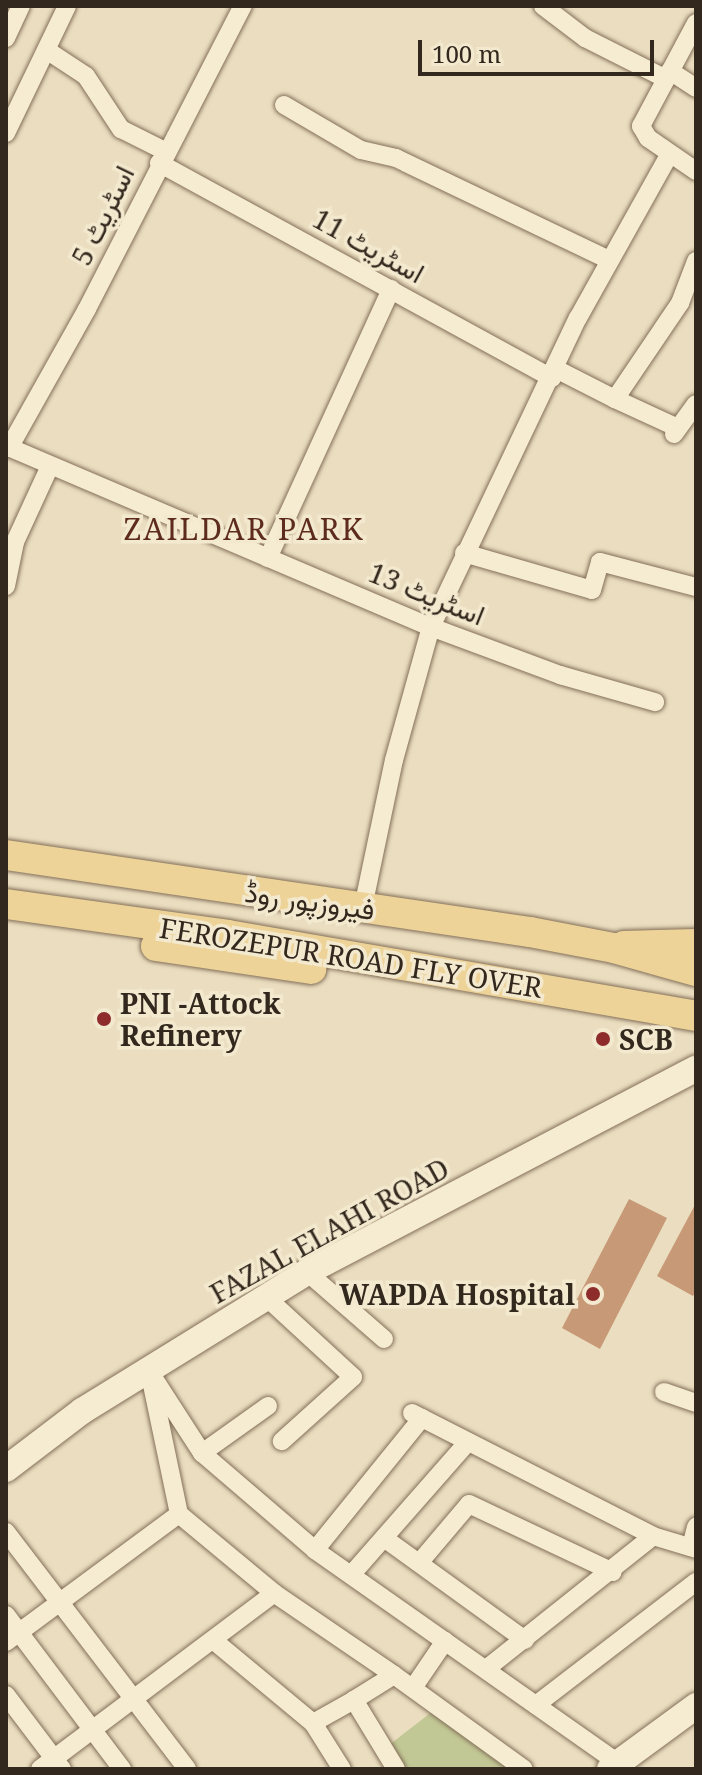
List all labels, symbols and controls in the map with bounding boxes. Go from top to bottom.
scale bar [422,24,658,74]
text: 100 m [432,37,501,70]
street label: اسٹریٹ 5 [64,160,140,270]
street label: اسٹریٹ 11 [307,201,431,289]
district label: ZAILDAR PARK [124,511,364,547]
street label: اسٹریٹ 13 [364,555,490,631]
street label: فیروزپور روڈ [243,874,377,926]
street label: FEROZEPUR ROAD FLY OVER [157,910,545,1004]
place label: PNI -Attock Refinery [120,986,281,1052]
marker: PNI -Attock Refinery [95,1010,113,1028]
place label: SCB [619,1022,673,1056]
marker: SCB [594,1030,612,1048]
street label: FAZAL ELAHI ROAD [204,1150,454,1310]
place label: WAPDA Hospital [339,1277,575,1311]
marker: WAPDA Hospital [582,1283,604,1305]

